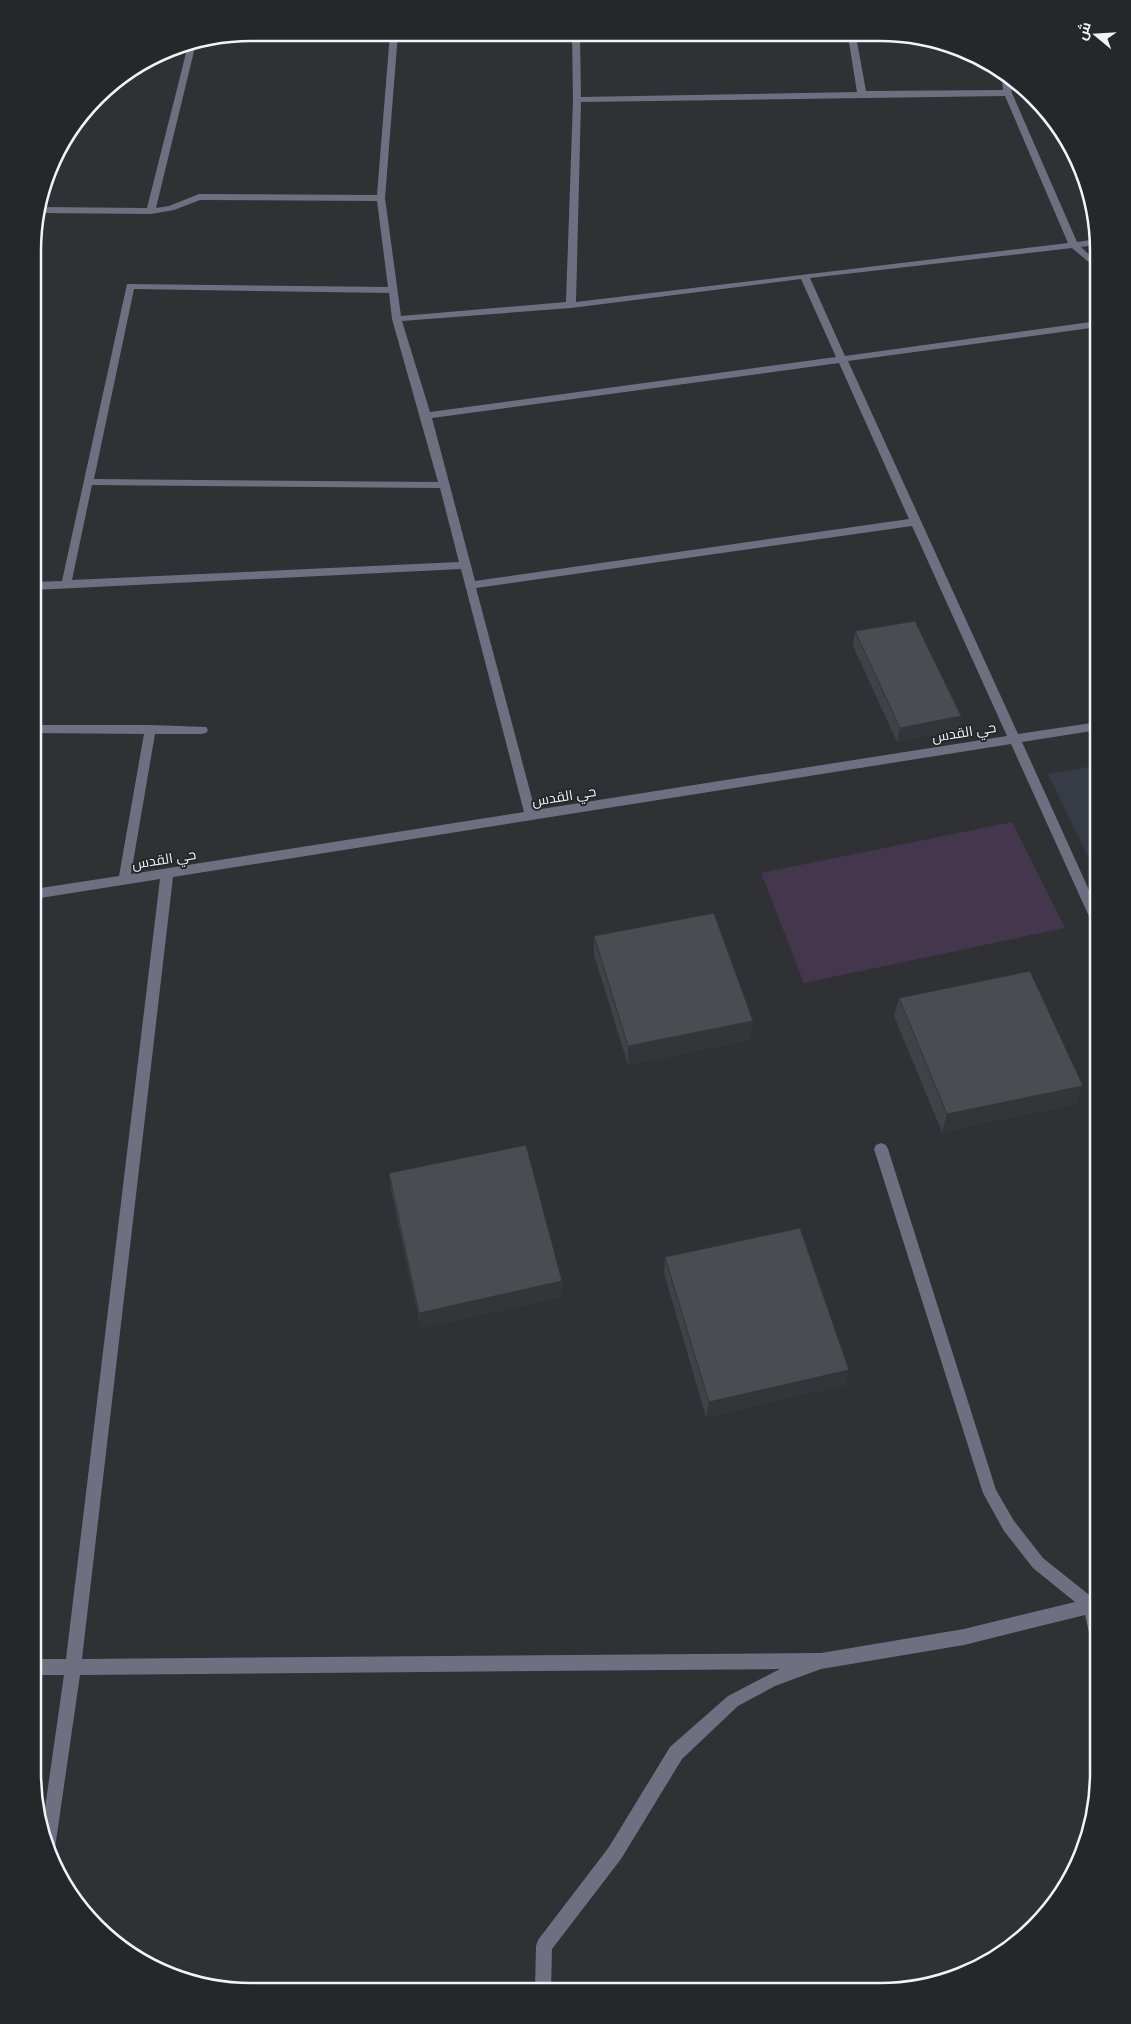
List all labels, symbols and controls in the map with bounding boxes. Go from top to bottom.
north arrow [1071,10,1121,60]
text: ش [1071,19,1095,42]
street label: حي القدس [931,717,998,749]
street label: حي القدس [531,781,598,813]
street label: حي القدس [131,844,198,876]

